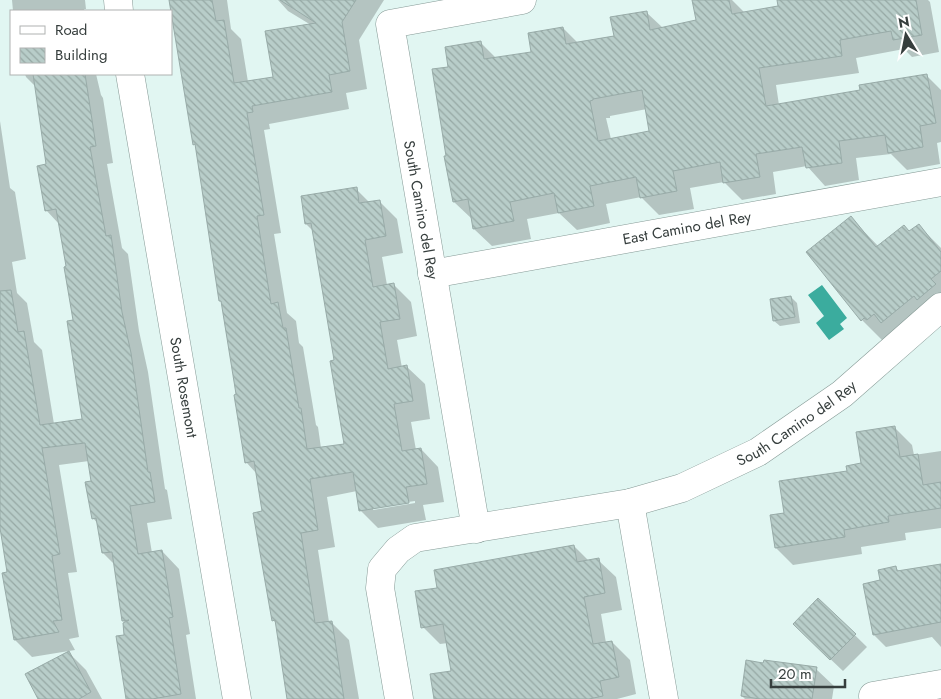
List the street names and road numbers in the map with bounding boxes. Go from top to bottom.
street label: South Camino del Rey [398,139,444,282]
street label: East Camino del Rey [621,205,753,250]
street label: South Rosemont [164,335,203,440]
street label: South Camino del Rey [733,375,862,472]

